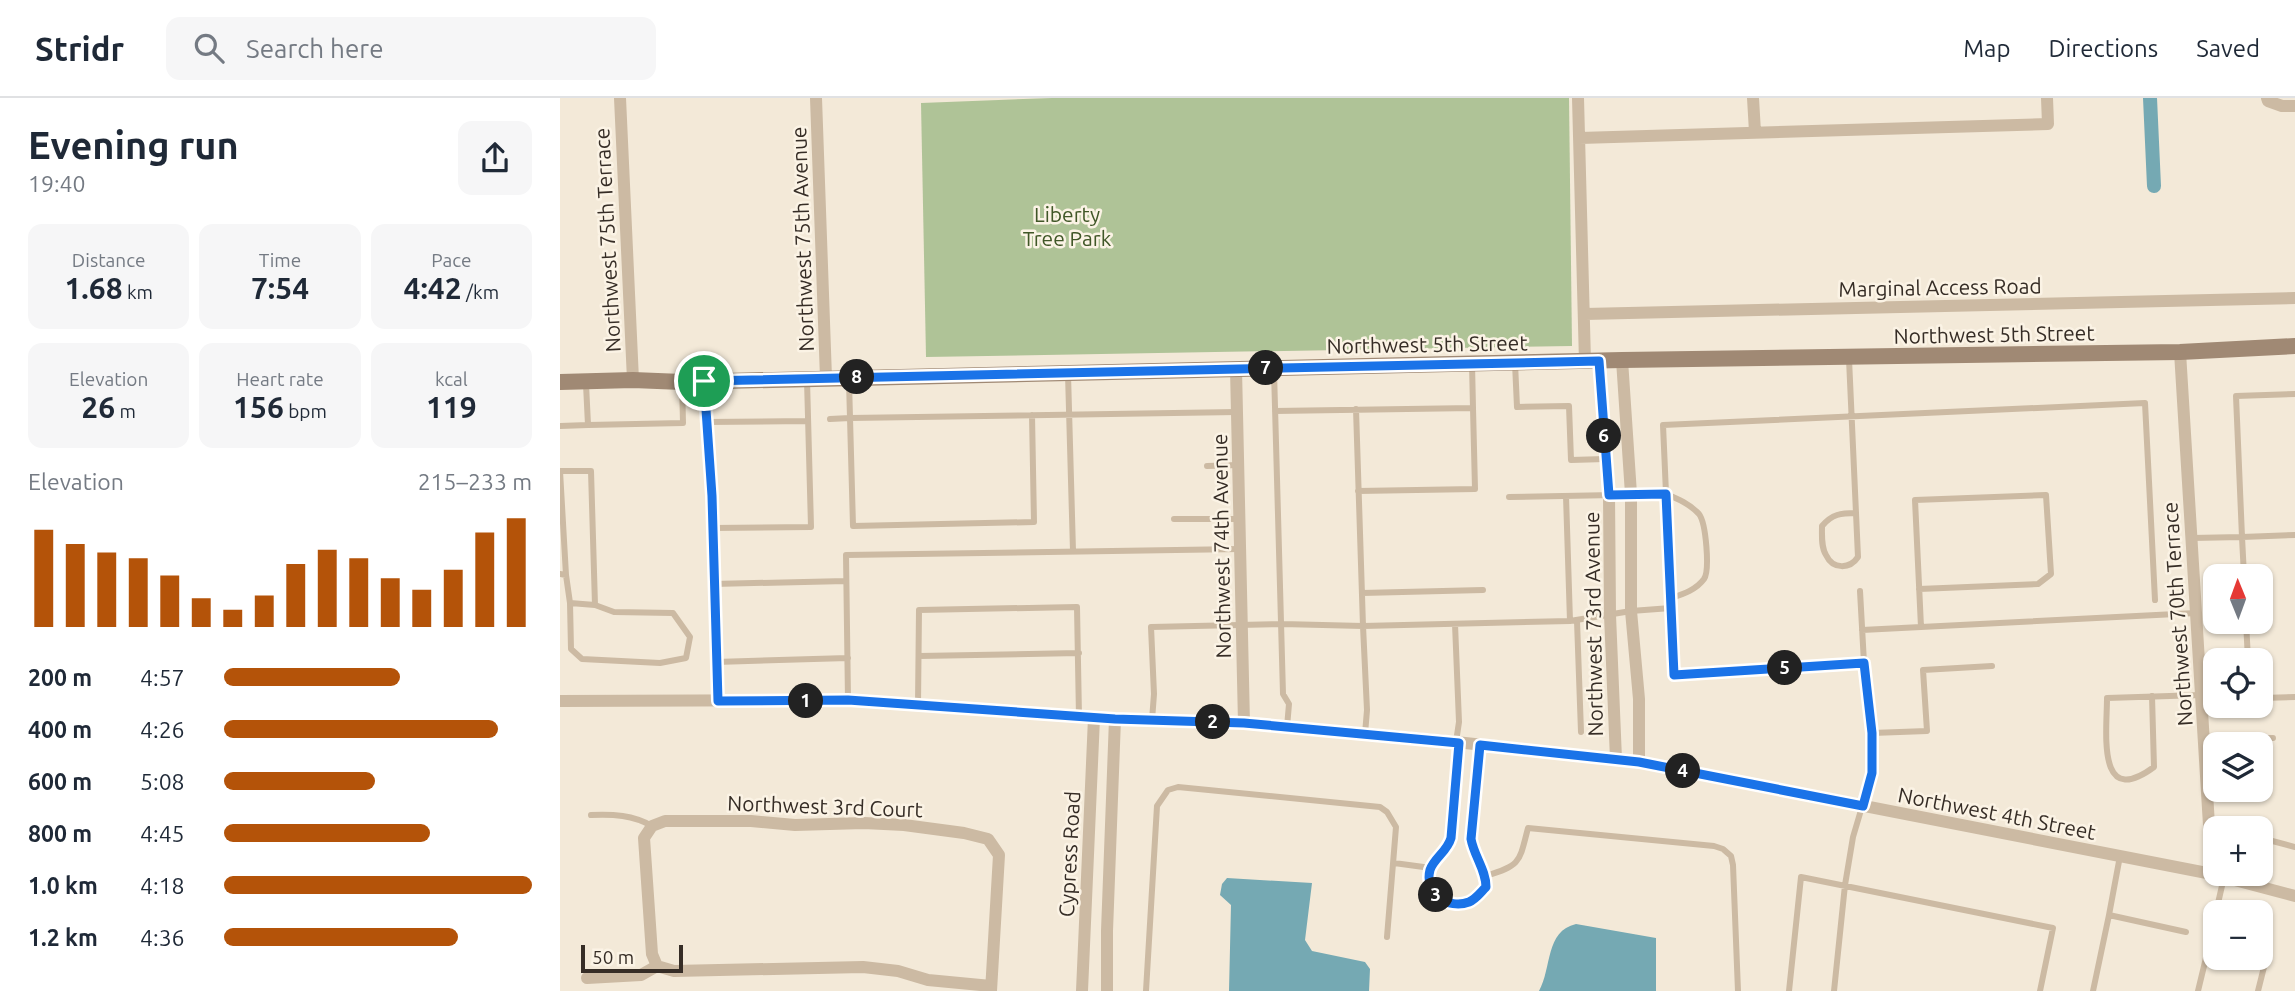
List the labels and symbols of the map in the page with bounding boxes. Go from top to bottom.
street label: Northwest 75th Avenue [786,126,818,352]
street label: Northwest 75th Terrace [589,127,625,353]
park label: Liberty Tree Park [1023,202,1112,250]
street label: Marginal Access Road [1838,273,2042,301]
street label: Northwest 5th Street [1893,320,2095,348]
street label: Northwest 5th Street [1326,330,1528,358]
pin: 7 [1248,350,1284,386]
pin [674,351,734,411]
pin: 8 [840,360,874,394]
pin: 6 [1586,418,1622,454]
street label: Northwest 74th Avenue [1207,433,1235,659]
street label: Northwest 70th Terrace [2157,501,2197,727]
street label: Northwest 73rd Avenue [1579,511,1607,737]
north arrow [2203,564,2273,634]
pin: 5 [1768,650,1802,686]
pin: 1 [789,684,824,718]
pin: 2 [1196,704,1230,740]
pin: 4 [1666,754,1700,788]
street label: Northwest 4th Street [1896,782,2098,844]
street label: Cypress Road [1054,790,1084,918]
street label: Northwest 3rd Court [727,791,923,821]
pin: 3 [1418,878,1454,912]
scale bar [581,942,682,974]

